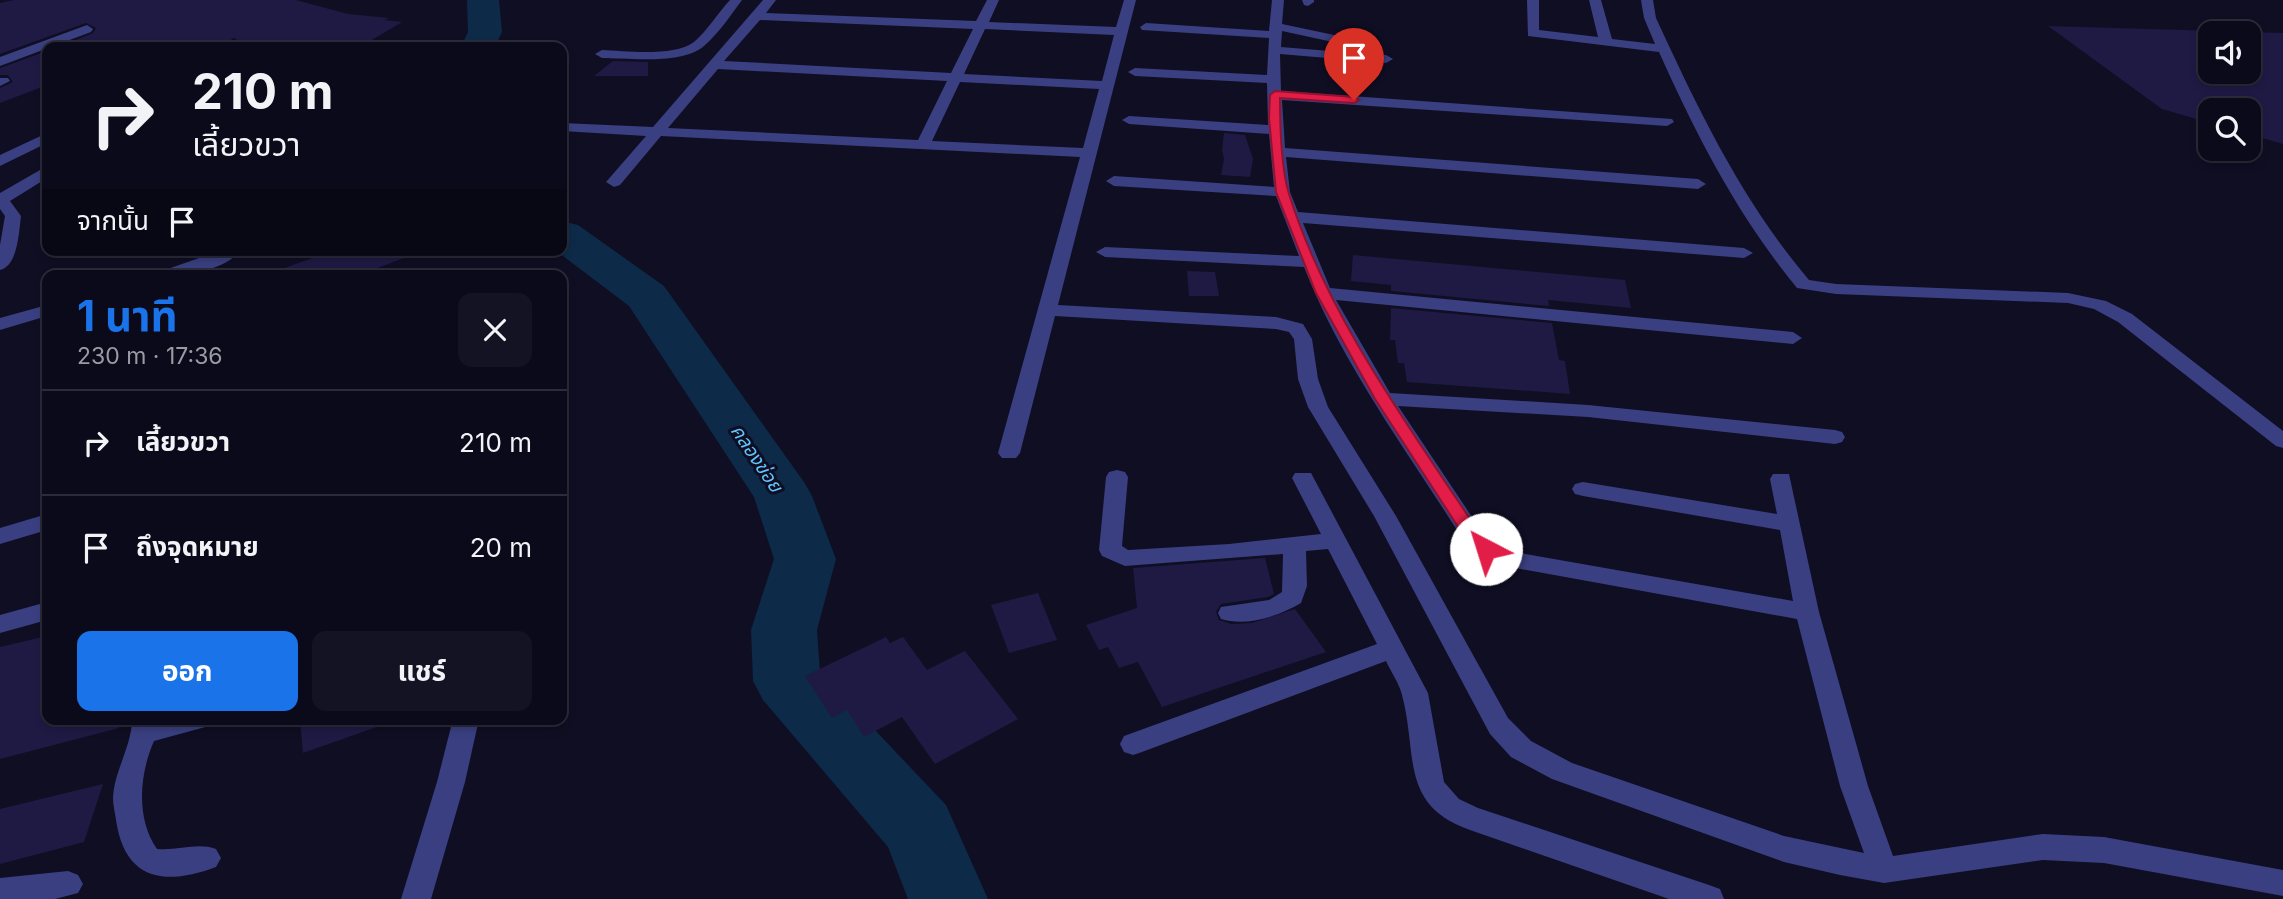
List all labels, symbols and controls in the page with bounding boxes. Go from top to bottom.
map controls [2198,21,2261,161]
button: sound [2198,21,2261,84]
pin [1324,28,1384,100]
icon: arrive [1335,39,1373,77]
text: 210 m [192,62,333,121]
icon: right [77,70,168,161]
button: search [2198,98,2261,161]
text: เลี้ยวขวา [192,125,300,164]
icon: arrive [163,203,201,241]
text: จากนั้น [77,205,149,236]
text: 1 นาที [77,290,178,341]
button: close [458,293,532,367]
text: 230 m · 17:36 [77,342,223,370]
water label: คลองข่อย [726,420,788,498]
icon: right [77,424,115,462]
text: เลี้ยวขวา [136,426,230,457]
text: 210 m [459,427,532,458]
position arrow [1449,512,1523,586]
icon: arrive [77,529,115,567]
text: ถึงจุดหมาย [136,531,259,562]
text: 20 m [470,532,532,563]
button: ออก [77,631,298,711]
button: แชร์ [312,631,532,711]

